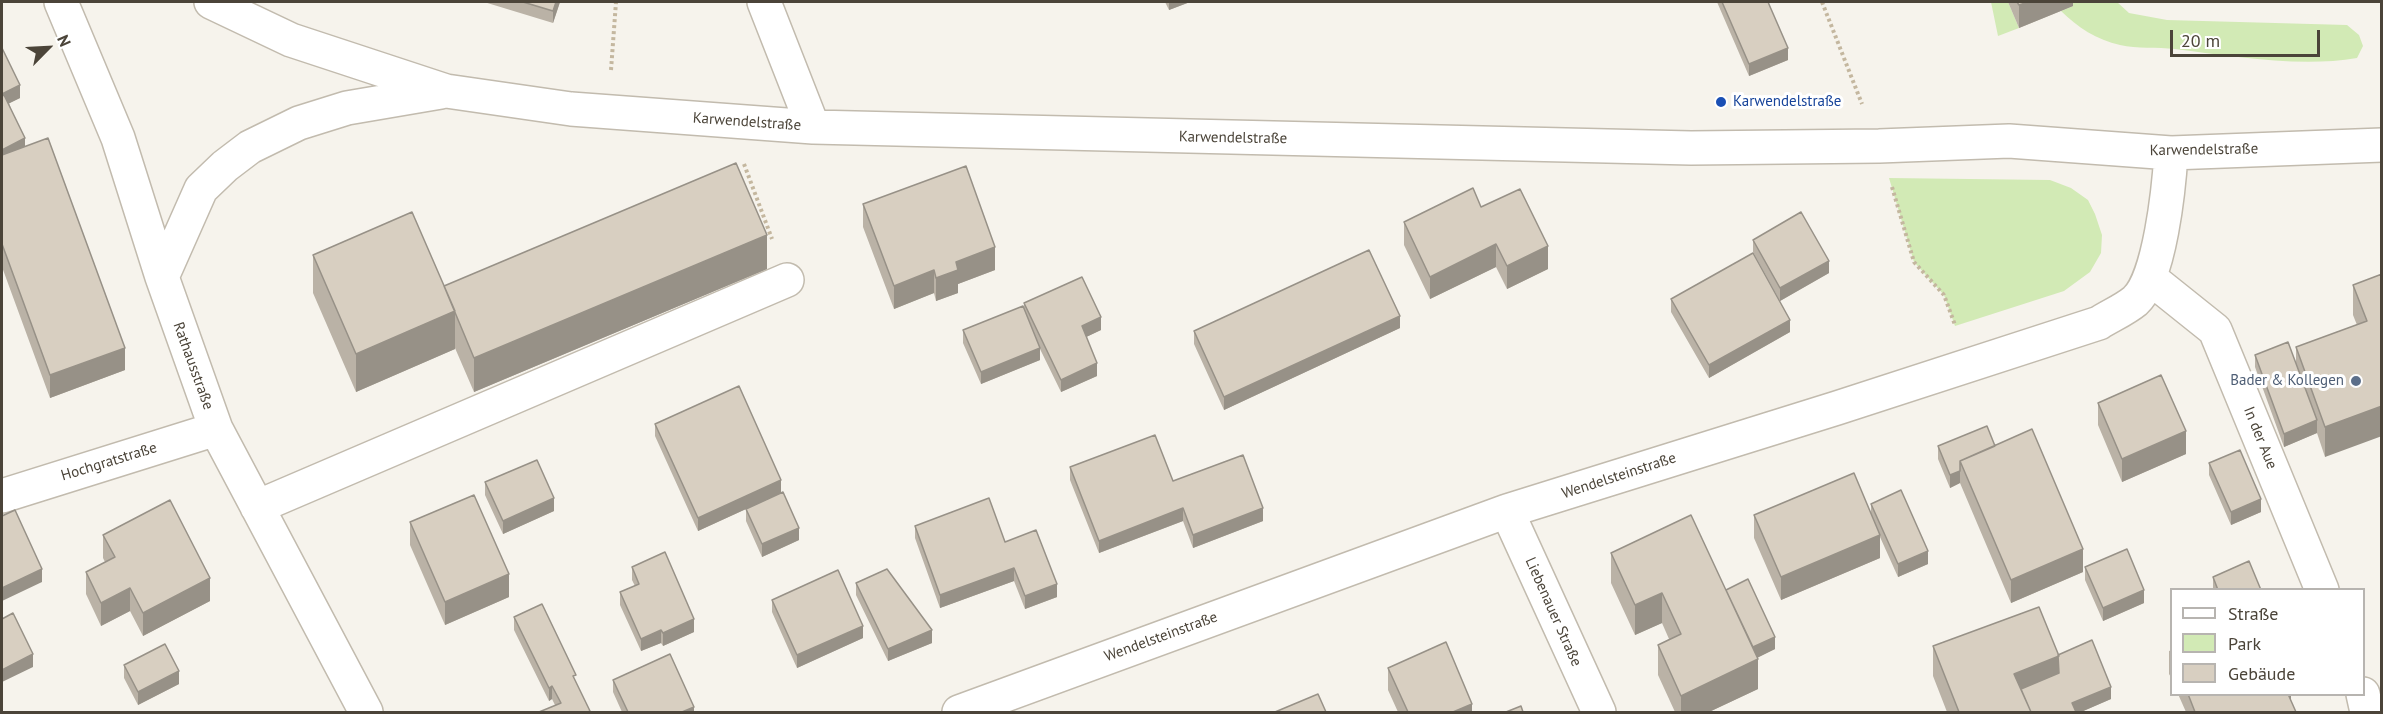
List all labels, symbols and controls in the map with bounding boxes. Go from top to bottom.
north arrow [18,18,78,78]
scale bar [2173,18,2323,56]
text: 20 m [2181,29,2220,52]
text: N [53,32,76,50]
place label: Karwendelstraße [1733,93,1841,111]
marker: Karwendelstraße [1714,95,1728,109]
street label: Karwendelstraße [692,109,802,135]
street label: Karwendelstraße [1179,128,1287,148]
street label: Karwendelstraße [2150,140,2258,160]
street label: Rathausstraße [169,320,217,412]
place label: Bader & Kollegen [2230,372,2344,390]
marker: Bader & Kollegen [2349,374,2363,388]
street label: In der Aue [2239,404,2281,472]
street label: Hochgratstraße [59,439,159,485]
street label: Wendelsteinstraße [1560,449,1678,503]
street label: Liebenauer Straße [1521,555,1585,669]
legend [2170,588,2365,696]
text: Straße [2228,602,2279,625]
street label: Wendelsteinstraße [1102,608,1220,666]
text: Park [2228,632,2261,655]
text: Gebäude [2228,662,2295,685]

